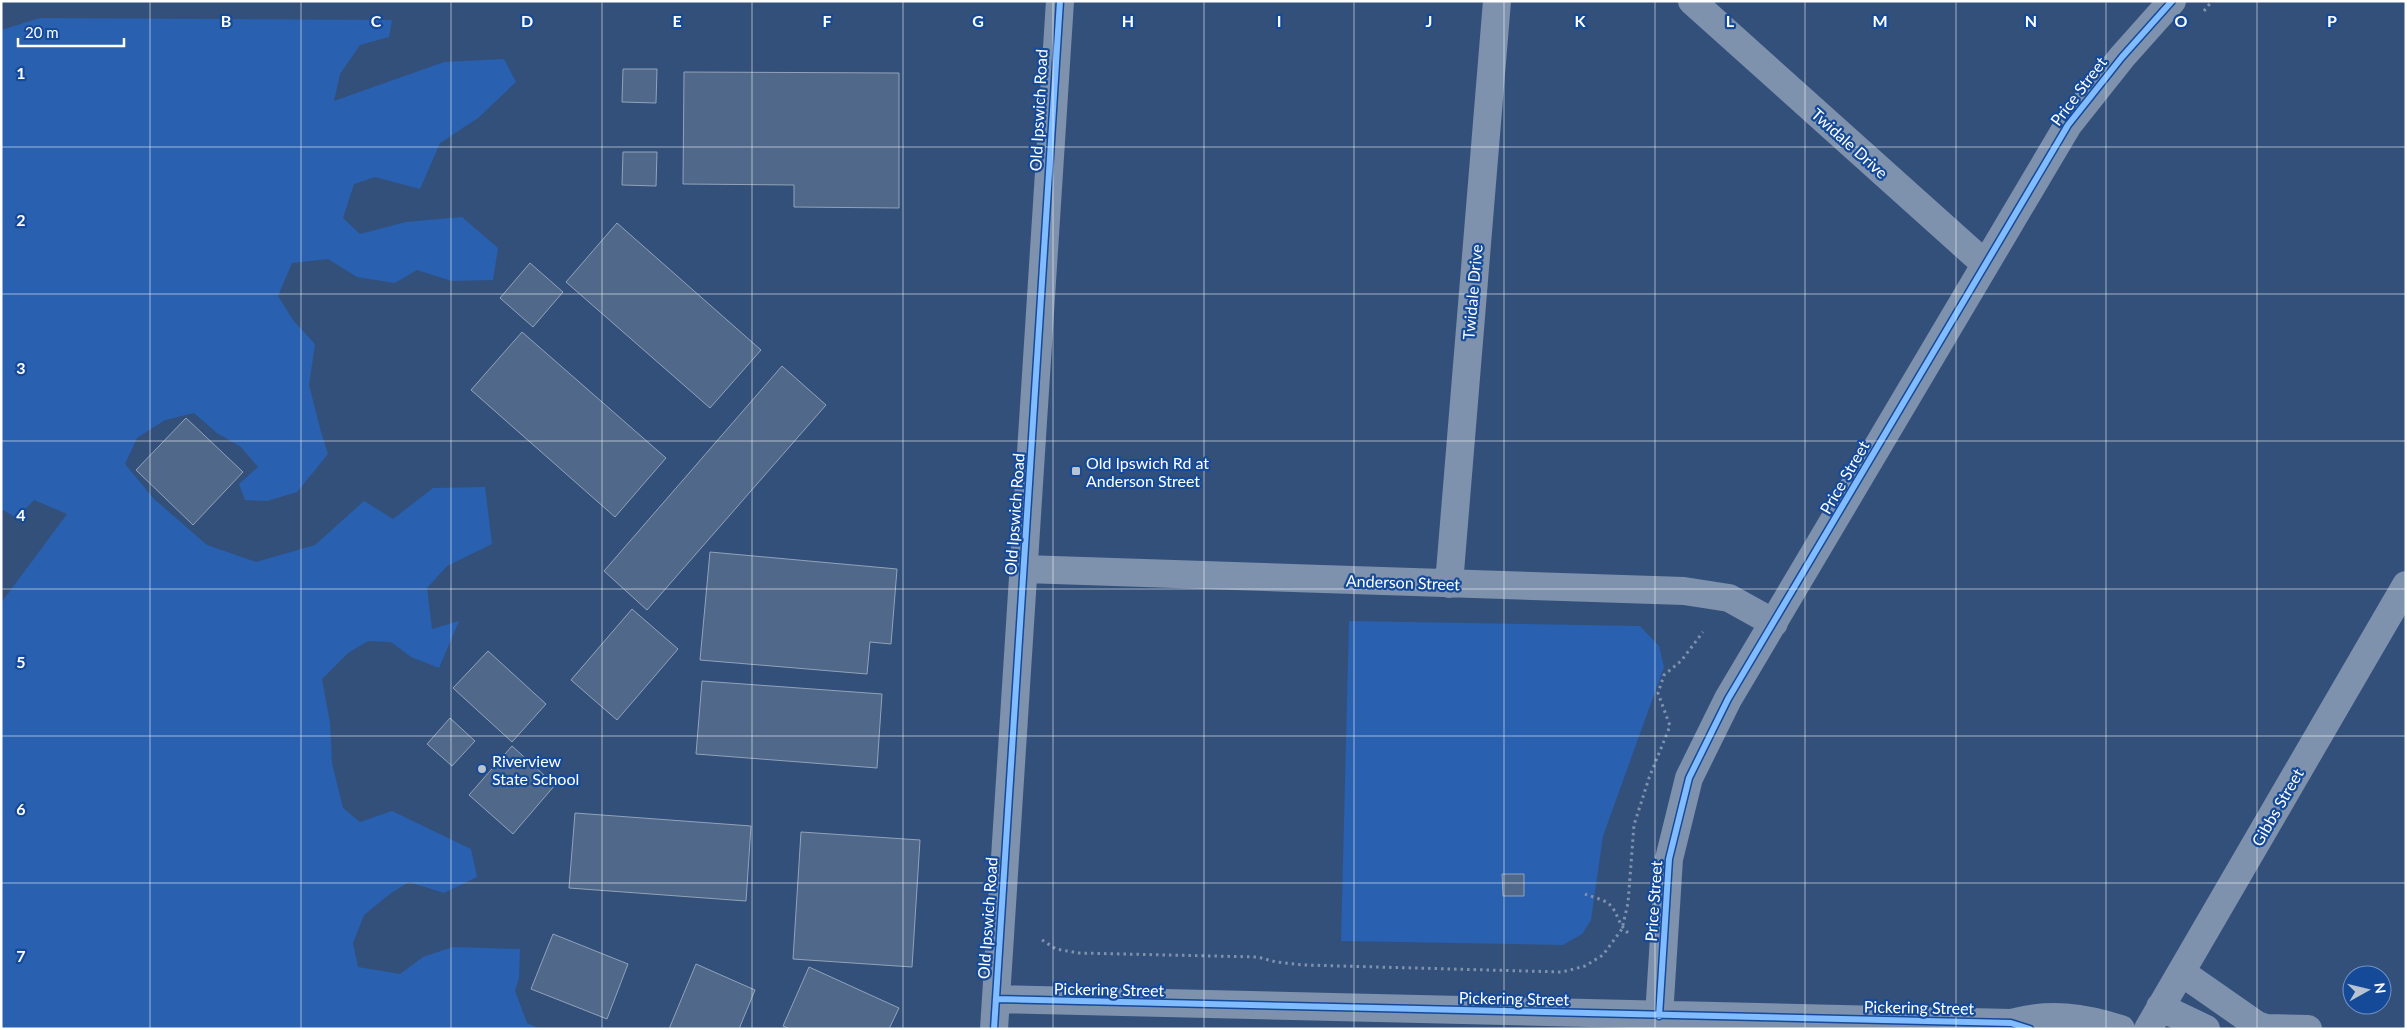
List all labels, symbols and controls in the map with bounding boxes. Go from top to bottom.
text: B [221,11,231,30]
text: C [371,11,382,30]
text: D [521,11,533,30]
text: E [672,11,682,30]
text: F [822,11,832,30]
text: G [972,11,984,30]
text: H [1122,11,1134,30]
text: I [1277,11,1281,30]
text: J [1426,11,1432,30]
text: K [1575,11,1587,30]
text: L [1726,11,1735,30]
text: M [1872,11,1888,30]
text: N [2025,11,2037,30]
text: O [2175,11,2188,30]
text: P [2327,11,2337,30]
scale bar [18,15,124,47]
text: 20 m [25,23,59,41]
street label: Old Ipswich Road [1025,48,1051,172]
street label: Price Street [2046,53,2110,129]
text: 1 [16,63,26,82]
street label: Twidale Drive [1808,104,1892,182]
text: 2 [16,210,26,229]
street label: Twidale Drive [1458,243,1486,341]
text: 3 [16,358,26,377]
street label: Price Street [1815,437,1873,517]
street label: Old Ipswich Road [1000,452,1028,576]
place label: Old Ipswich Rd at Anderson Street [1086,453,1209,490]
marker: Old Ipswich Rd at Anderson Street [1070,465,1082,477]
text: 4 [16,505,26,524]
street label: Anderson Street [1346,571,1461,593]
text: 5 [16,652,26,671]
place label: Riverview State School [492,751,579,788]
marker: Riverview State School [476,763,488,775]
street label: Gibbs Street [2247,765,2307,849]
text: 6 [16,799,26,818]
street label: Old Ipswich Road [973,856,1001,980]
street label: Price Street [1641,860,1665,942]
text: 7 [16,946,26,965]
north arrow [2342,965,2392,1015]
street label: Pickering Street [1054,979,1165,999]
text: N [2371,982,2390,995]
street label: Pickering Street [1459,988,1570,1008]
street label: Pickering Street [1864,997,1975,1017]

